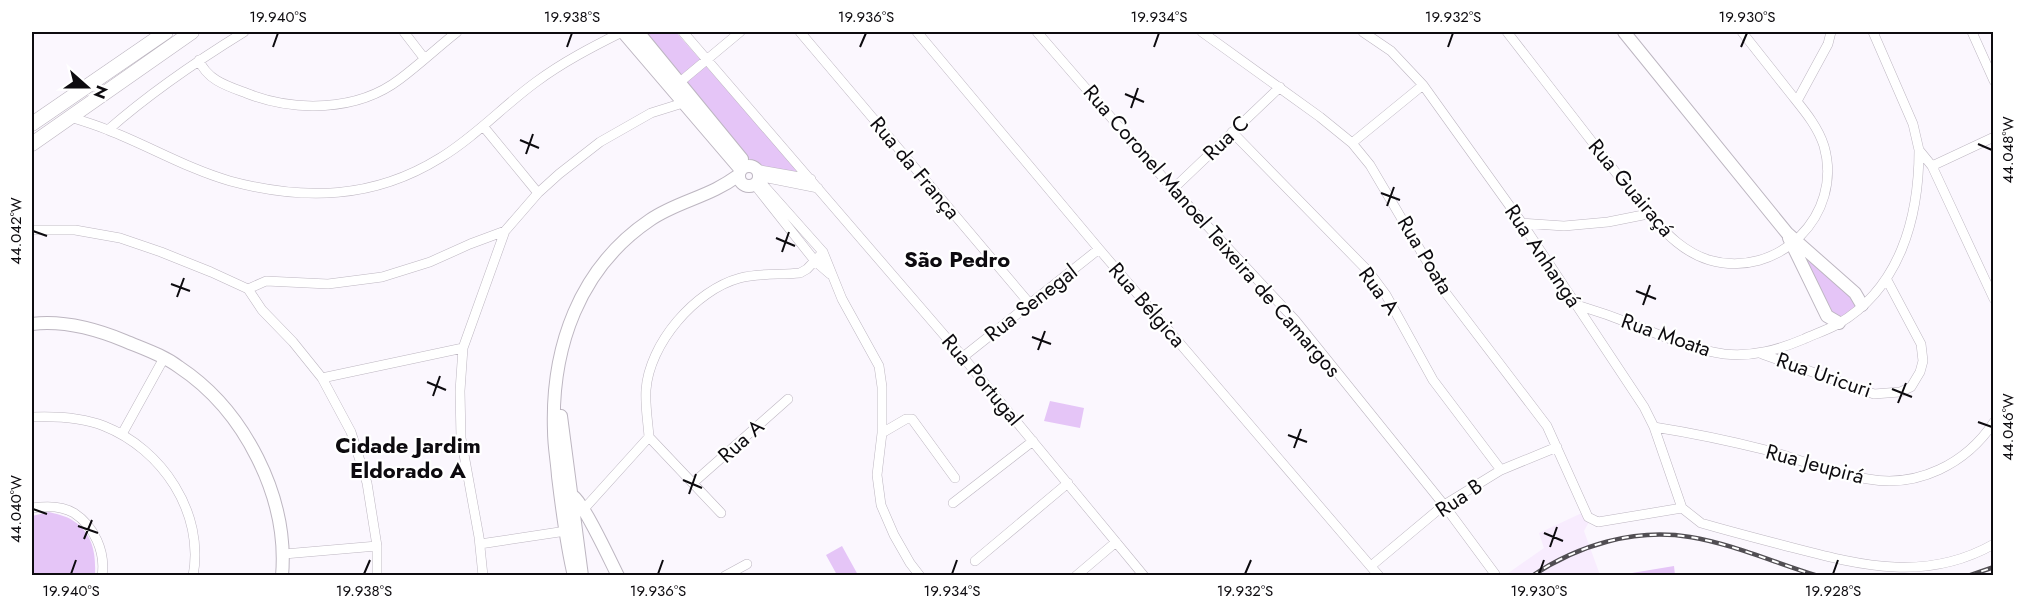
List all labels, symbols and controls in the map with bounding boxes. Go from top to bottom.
text: 19.940°S [249,6,307,28]
text: 19.938°S [544,6,600,28]
text: 19.936°S [838,6,894,28]
text: 19.934°S [1131,6,1187,28]
text: 19.932°S [1425,6,1481,28]
text: 19.930°S [1718,6,1776,28]
north arrow [57,57,117,117]
street label: Rua Coronel Manoel Teixeira de Camargos [1076,78,1348,384]
text: N [88,82,114,102]
street label: Rua C [1196,109,1256,167]
street label: Rua da França [863,110,967,226]
text: 44.048°W [1997,116,2019,183]
street label: Rua Guairaçá [1581,133,1681,243]
text: 44.042°W [5,197,27,265]
street label: Rua Anhangá [1497,199,1589,313]
street label: Rua Poata [1390,210,1460,300]
district label: São Pedro [904,243,1010,275]
street label: Rua Bélgica [1102,256,1192,354]
street label: Rua Senegal [978,257,1084,349]
street label: Rua A [1351,261,1407,321]
street label: Rua Moata [1617,306,1715,364]
street label: Rua Portugal [935,328,1029,432]
street label: Rua Uricuri [1772,345,1876,405]
text: 44.046°W [1997,393,2019,461]
street label: Rua A [711,412,771,470]
district label: Cidade Jardim Eldorado A [335,429,481,486]
street label: Rua Jeupirá [1762,436,1868,492]
street label: Rua B [1430,471,1488,525]
text: 44.040°W [5,475,27,543]
text: 19.940°S [42,580,100,602]
text: 19.938°S [336,580,392,602]
text: 19.936°S [630,580,686,602]
text: 19.934°S [924,580,980,602]
text: 19.932°S [1217,580,1273,602]
text: 19.930°S [1510,580,1568,602]
text: 19.928°S [1805,580,1861,602]

